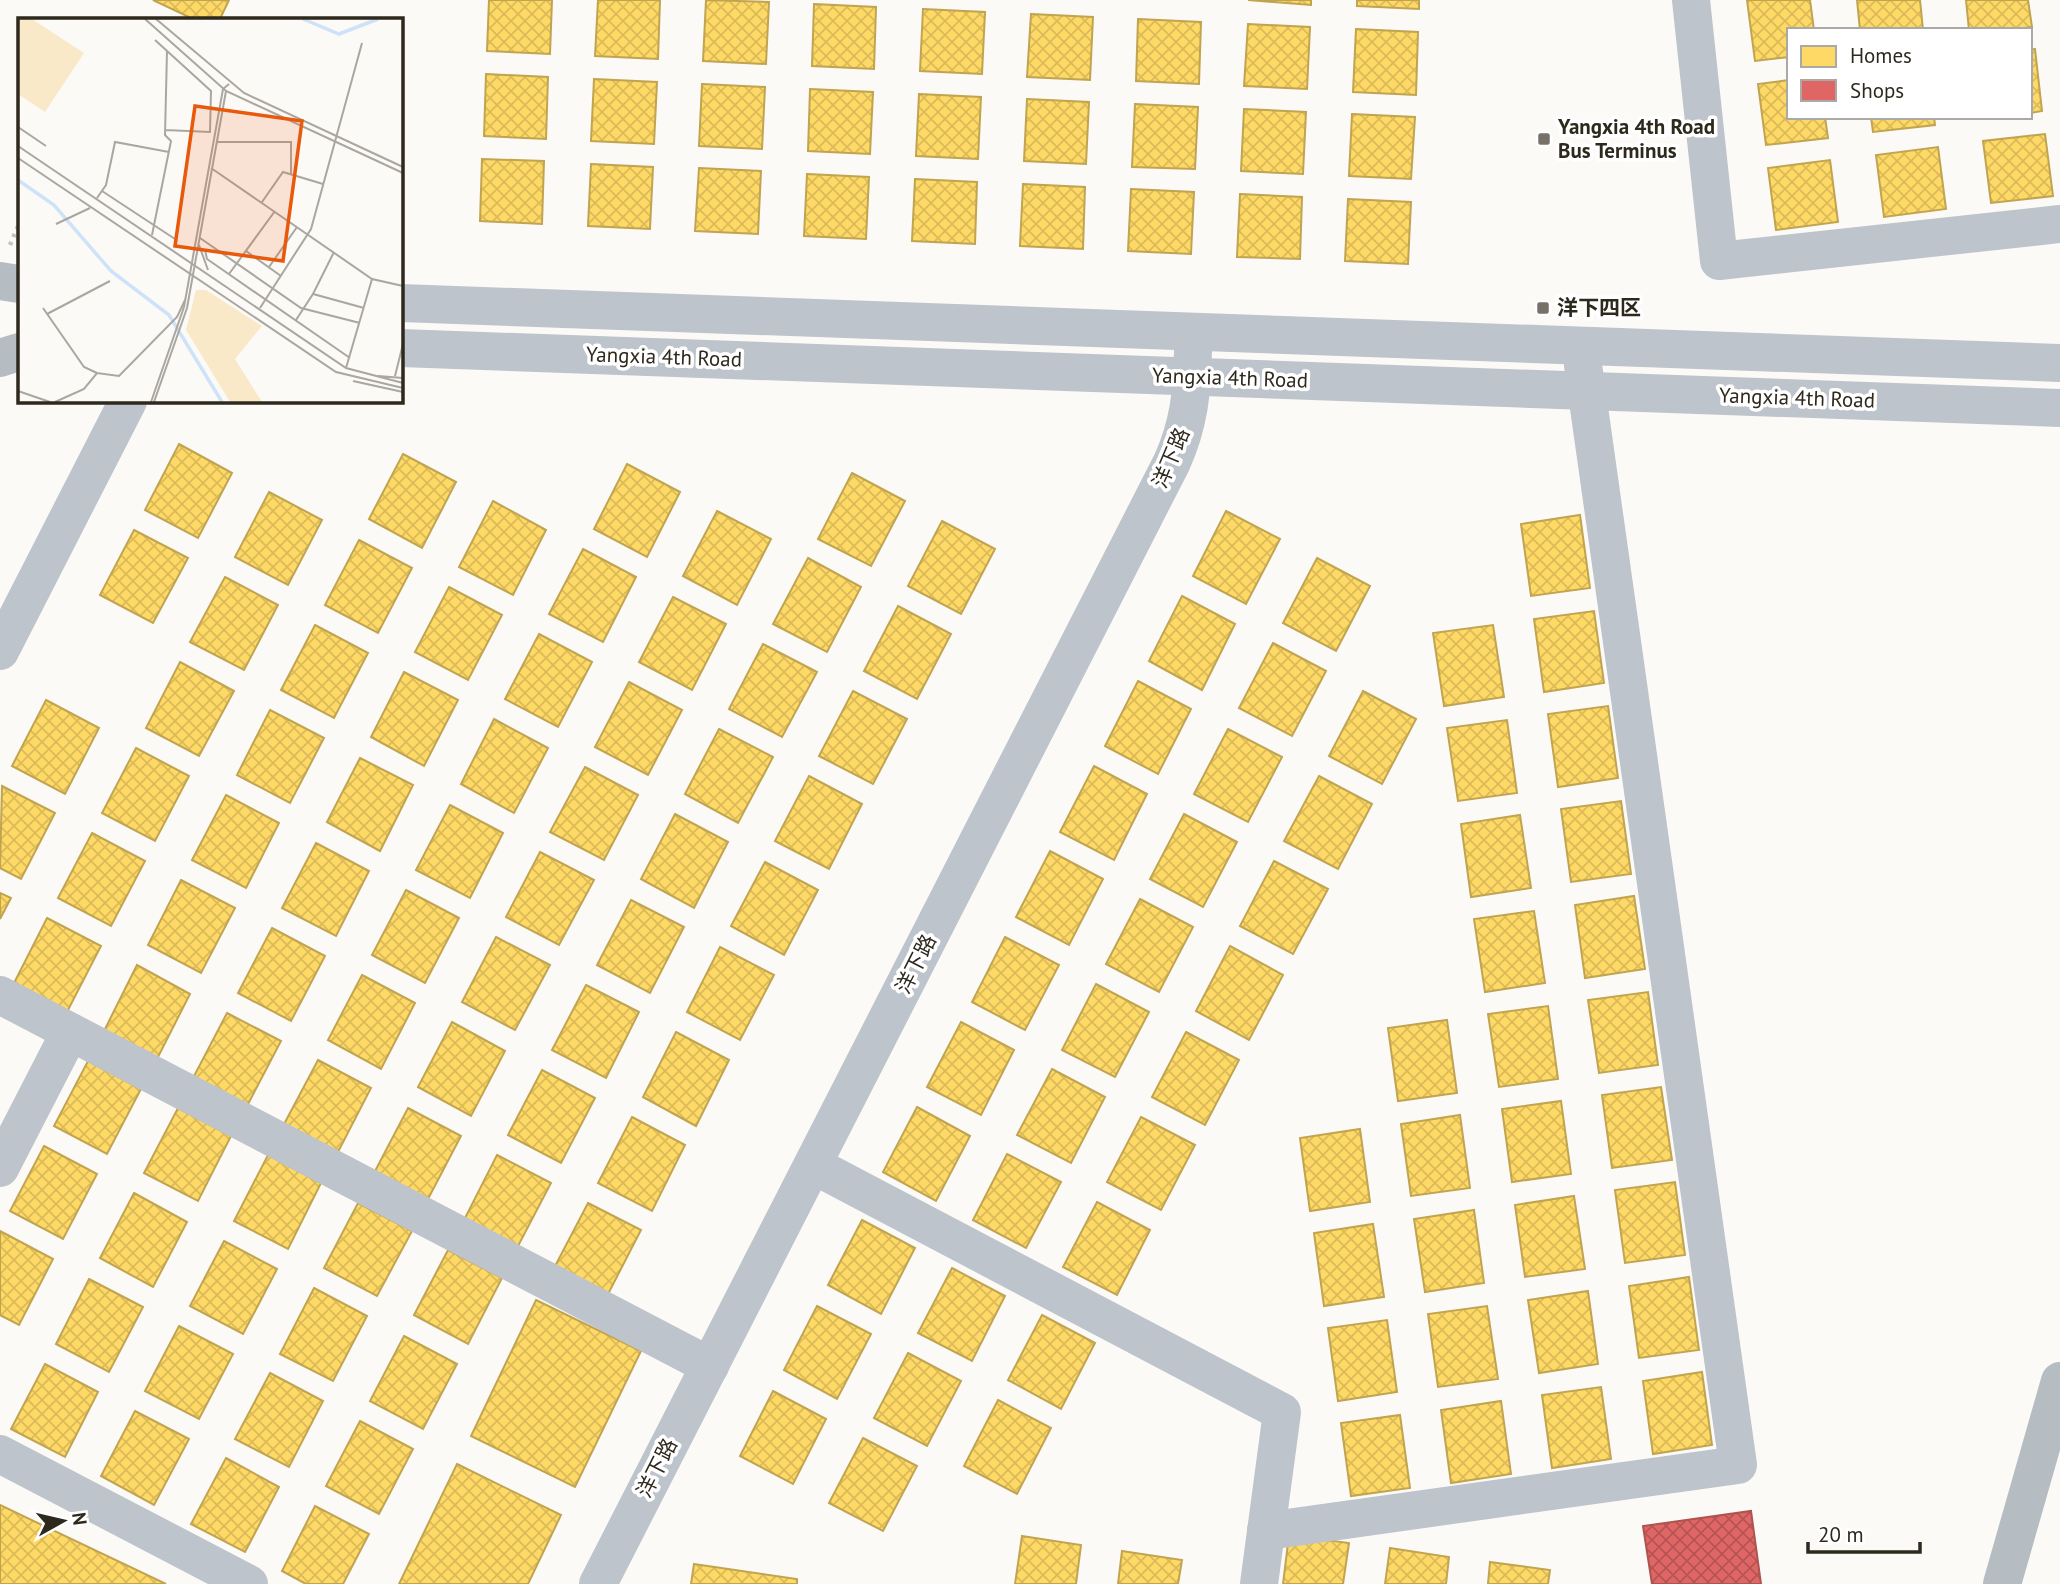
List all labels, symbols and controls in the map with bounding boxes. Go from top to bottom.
inset map [18,18,402,402]
legend [1787,28,2032,119]
text: Homes [1850,42,1912,69]
text: Shops [1850,77,1904,104]
place label: Yangxia 4th Road Bus Terminus [1557,113,1715,164]
marker: Yangxia 4th Road Bus Terminus [1536,131,1552,147]
place label: 洋下四区 [1557,294,1641,321]
marker: 洋下四区 [1535,300,1551,316]
street label: Yangxia 4th Road [586,340,742,373]
street label: Yangxia 4th Road [1152,361,1308,394]
street label: Yangxia 4th Road [1719,381,1875,414]
street label: 洋下路 [1146,424,1195,492]
street label: 洋下路 [889,930,942,998]
street label: 洋下路 [630,1434,683,1502]
north arrow [28,1486,98,1556]
scale bar [1808,1510,1920,1554]
text: N [67,1511,93,1526]
text: 20 m [1818,1521,1864,1548]

